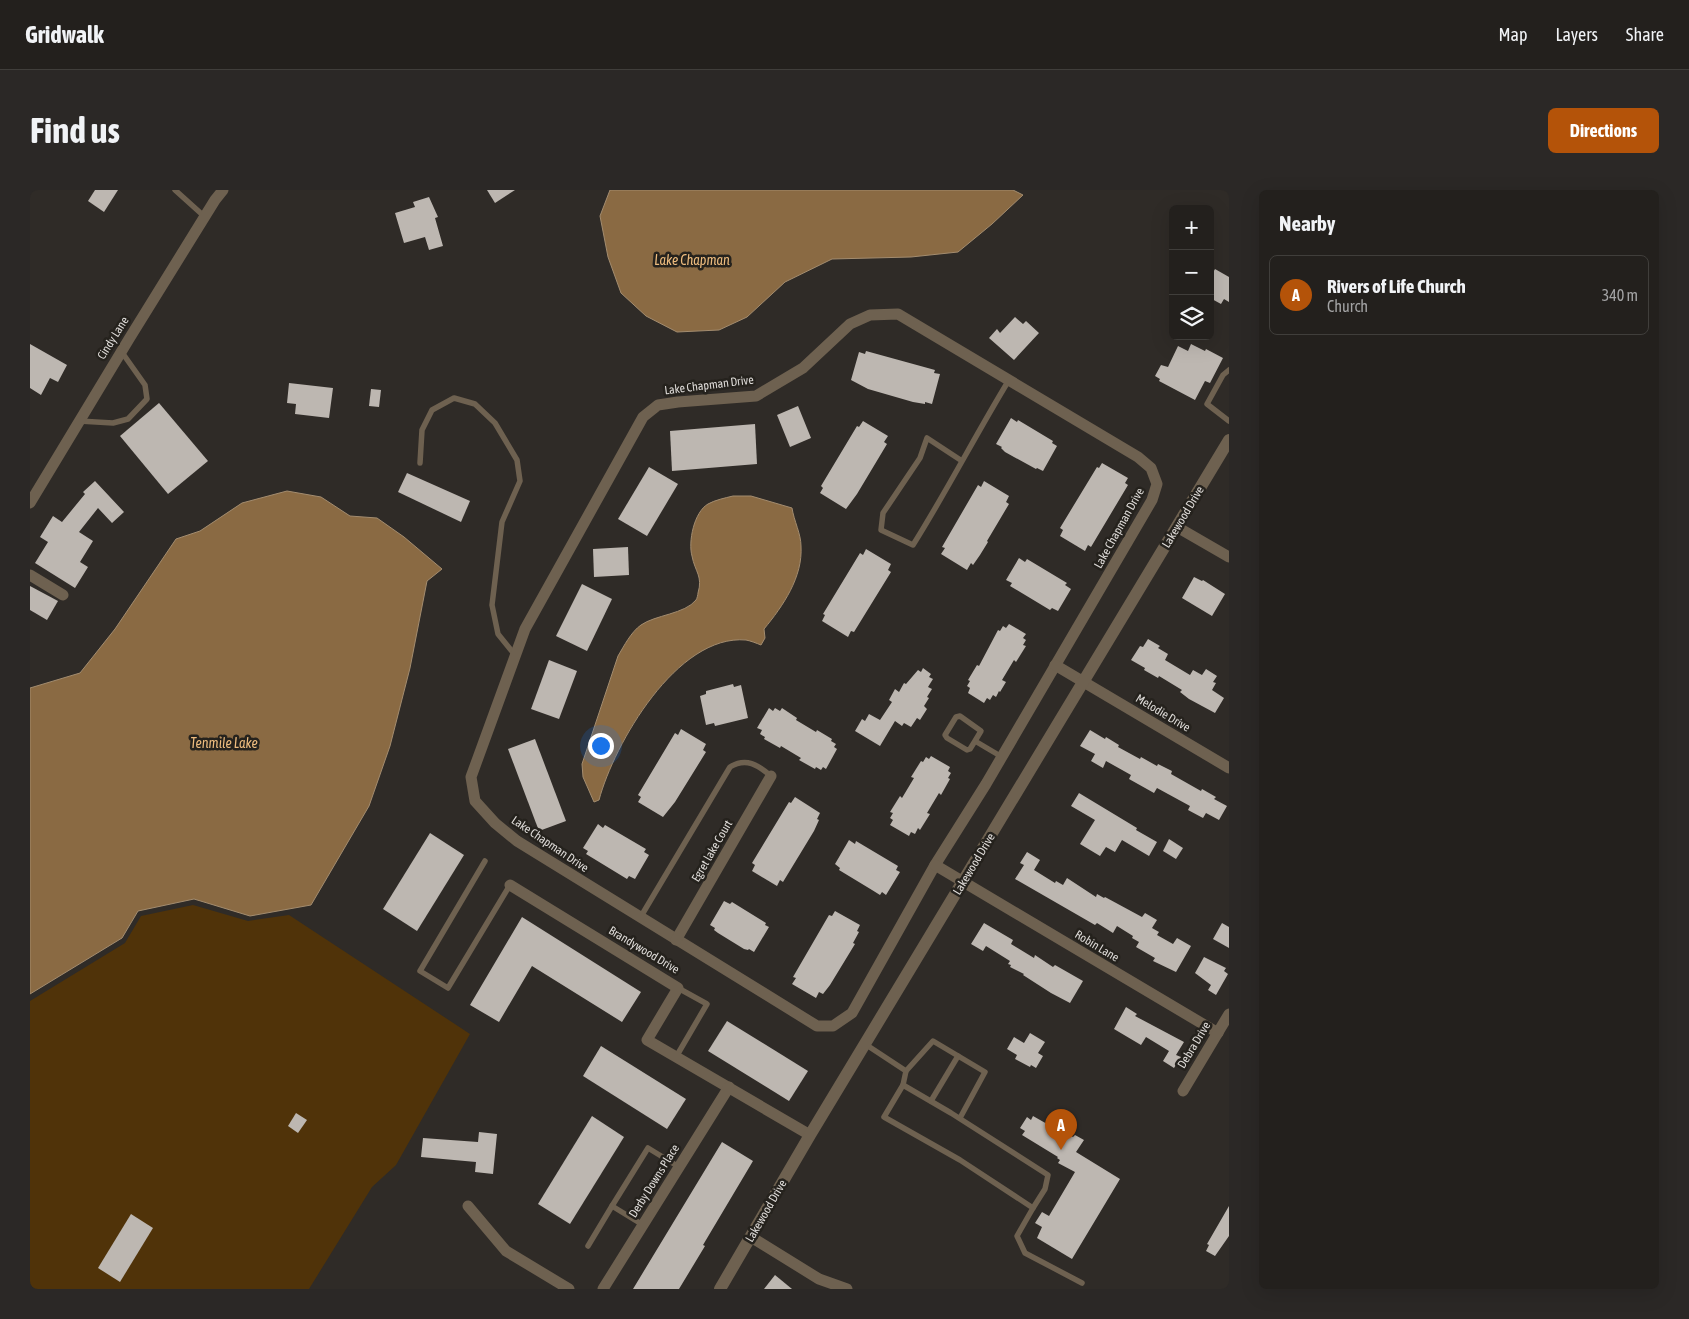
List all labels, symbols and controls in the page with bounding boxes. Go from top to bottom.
text: Gridwalk [25,21,104,48]
text: Map [1498,24,1527,45]
text: Layers [1555,24,1598,45]
text: Share [1626,24,1664,45]
button: Directions [1548,108,1659,153]
text: Find us [30,110,120,150]
map controls [1169,205,1214,340]
button: + [1169,205,1214,250]
text: Nearby [1279,211,1335,235]
button: − [1169,250,1214,295]
water label: Lake Chapman [654,252,730,268]
text: Rivers of Life Church [1327,275,1466,297]
text: A [1292,286,1300,304]
text: 340 m [1602,286,1638,304]
button: layers [1169,295,1214,340]
text: Church [1327,297,1368,315]
street label: Cindy Lane [94,314,132,362]
street label: Lake Chapman Drive [664,373,754,397]
street label: Lakewood Drive [1159,484,1207,550]
street label: Lake Chapman Drive [1091,485,1147,571]
street label: Melodie Drive [1133,691,1193,735]
your location [588,733,614,759]
water label: Tenmile Lake [190,735,258,751]
street label: Lake Chapman Drive [509,813,591,875]
street label: Egret lake Court [689,817,736,884]
street label: Lakewood Drive [950,831,998,897]
street label: Brandywood Drive [606,923,682,977]
street label: Robin Lane [1072,927,1122,965]
street label: Debra Drive [1175,1019,1213,1071]
pin: A [1045,1109,1077,1150]
street label: Derby Downs Place [626,1142,682,1220]
street label: Lakewood Drive [743,1177,789,1245]

